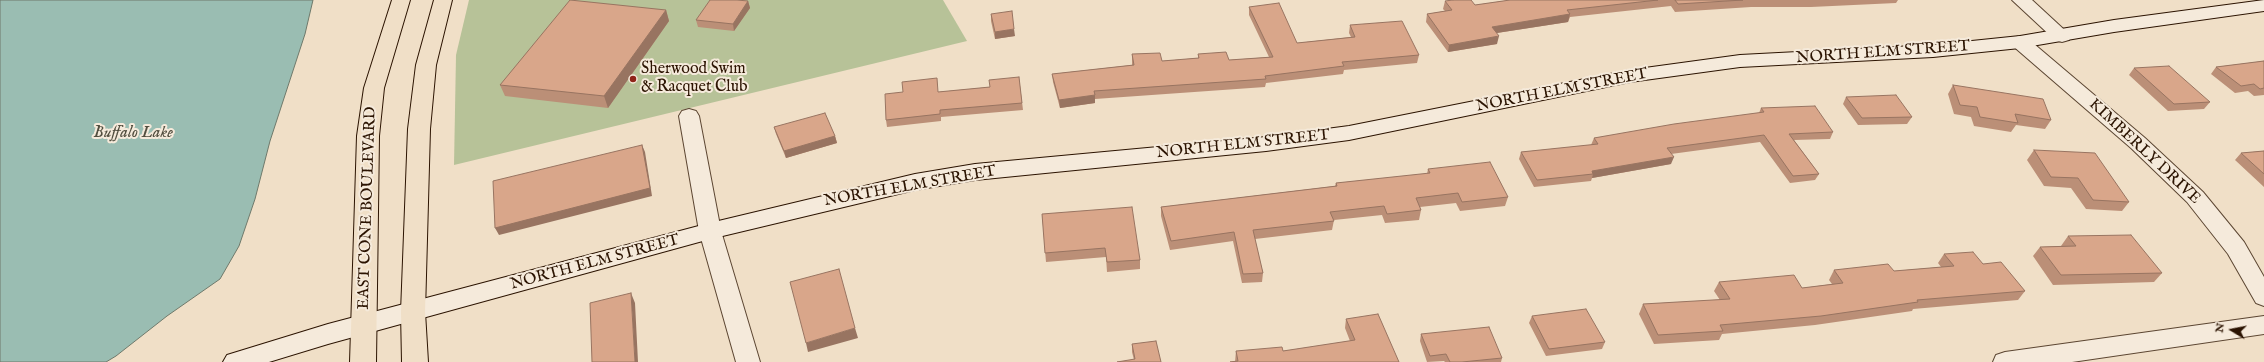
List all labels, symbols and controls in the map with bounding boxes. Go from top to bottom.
street label: NORTH ELM STREET [1795,37,1971,69]
place label: Sherwood Swim & Racquet Club [641,60,748,98]
street label: NORTH ELM STREET [1475,65,1649,117]
marker: Sherwood Swim & Racquet Club [628,74,638,84]
street label: KIMBERLY DRIVE [2084,95,2204,209]
street label: EAST CONE BOULEVARD [355,106,381,310]
water label: Buffalo Lake [93,124,173,144]
street label: NORTH ELM STREET [1155,126,1331,164]
street label: NORTH ELM STREET [823,162,997,212]
street label: NORTH ELM STREET [508,231,682,295]
north arrow [2212,310,2252,350]
text: N [2212,322,2228,334]

